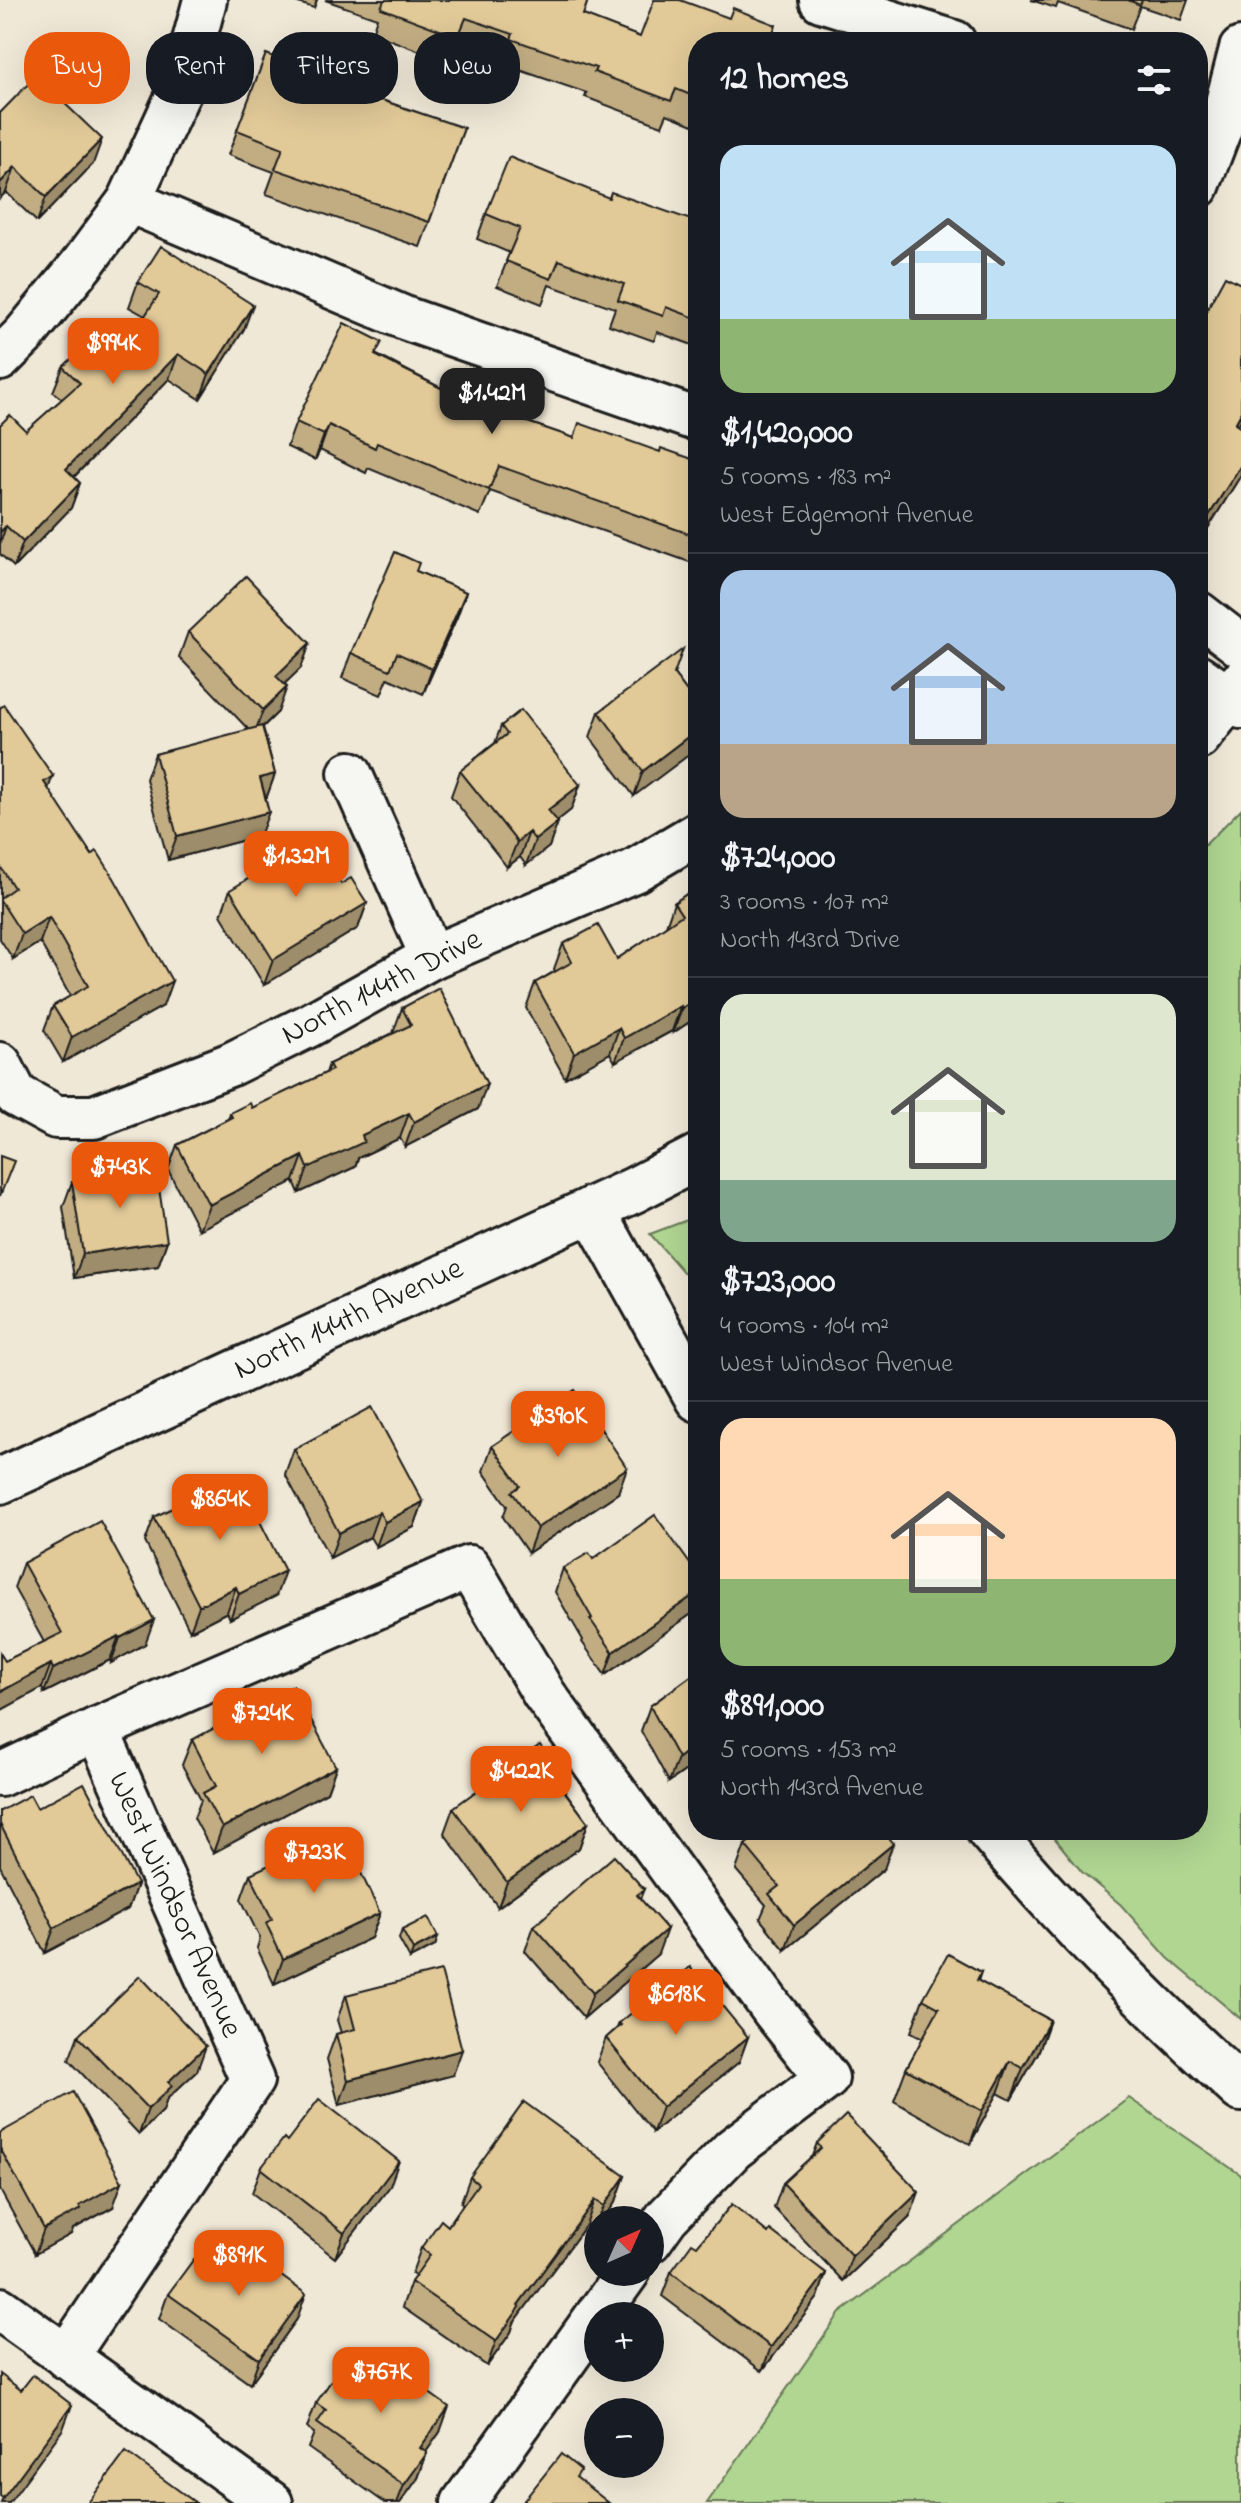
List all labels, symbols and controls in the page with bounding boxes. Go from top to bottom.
chip: Buy [24,32,130,104]
chip: Rent [146,32,254,104]
chip: Filters [270,32,398,104]
chip: New [414,32,520,104]
text: 12 homes [720,55,849,105]
icon: filters [1132,58,1176,102]
icon: home [876,197,1020,341]
pin: $994K [57,318,169,386]
text: $994K [86,325,140,363]
pin: $1.42M [427,368,557,436]
text: $1.42M [458,375,526,413]
text: $1,420,000 [720,409,853,459]
text: 5 rooms · 183 m² [720,459,892,497]
text: West Edgemont Avenue [720,497,973,535]
icon: home [876,622,1020,766]
pin: $1.32M [231,831,361,899]
text: $724,000 [720,834,835,884]
text: $1.32M [262,838,330,876]
text: 3 rooms · 107 m² [720,884,889,922]
street label: North 144th Drive [274,917,491,1059]
text: North 143rd Drive [720,922,900,960]
icon: home [876,1046,1020,1190]
pin: $743K [64,1142,176,1210]
text: $743K [90,1149,150,1187]
street label: North 144th Avenue [227,1246,472,1394]
text: $723,000 [720,1258,835,1308]
text: 4 rooms · 104 m² [720,1308,889,1346]
text: West Windsor Avenue [720,1346,953,1384]
pin: $390K [502,1391,614,1459]
text: $390K [529,1398,587,1436]
icon: home [876,1470,1020,1614]
pin: $864K [164,1474,276,1542]
text: $864K [190,1481,250,1519]
text: $891,000 [720,1682,824,1732]
pin: $724K [206,1688,318,1756]
text: $724K [231,1695,293,1733]
text: 5 rooms · 153 m² [720,1732,897,1770]
pin: $422K [465,1746,577,1814]
text: $422K [489,1753,553,1791]
street label: West Windsor Avenue [94,1765,254,2046]
text: North 143rd Avenue [720,1770,923,1808]
pin: $723K [258,1827,370,1895]
text: $723K [283,1834,345,1872]
pin: $618K [620,1969,732,2037]
text: $618K [647,1976,705,2014]
north arrow [584,2206,664,2286]
map controls [584,2206,664,2478]
pin: $891K [183,2230,295,2298]
text: $891K [212,2237,266,2275]
button: + [584,2302,664,2382]
pin: $767K [325,2347,437,2415]
text: $767K [350,2354,412,2392]
button: − [584,2398,664,2478]

